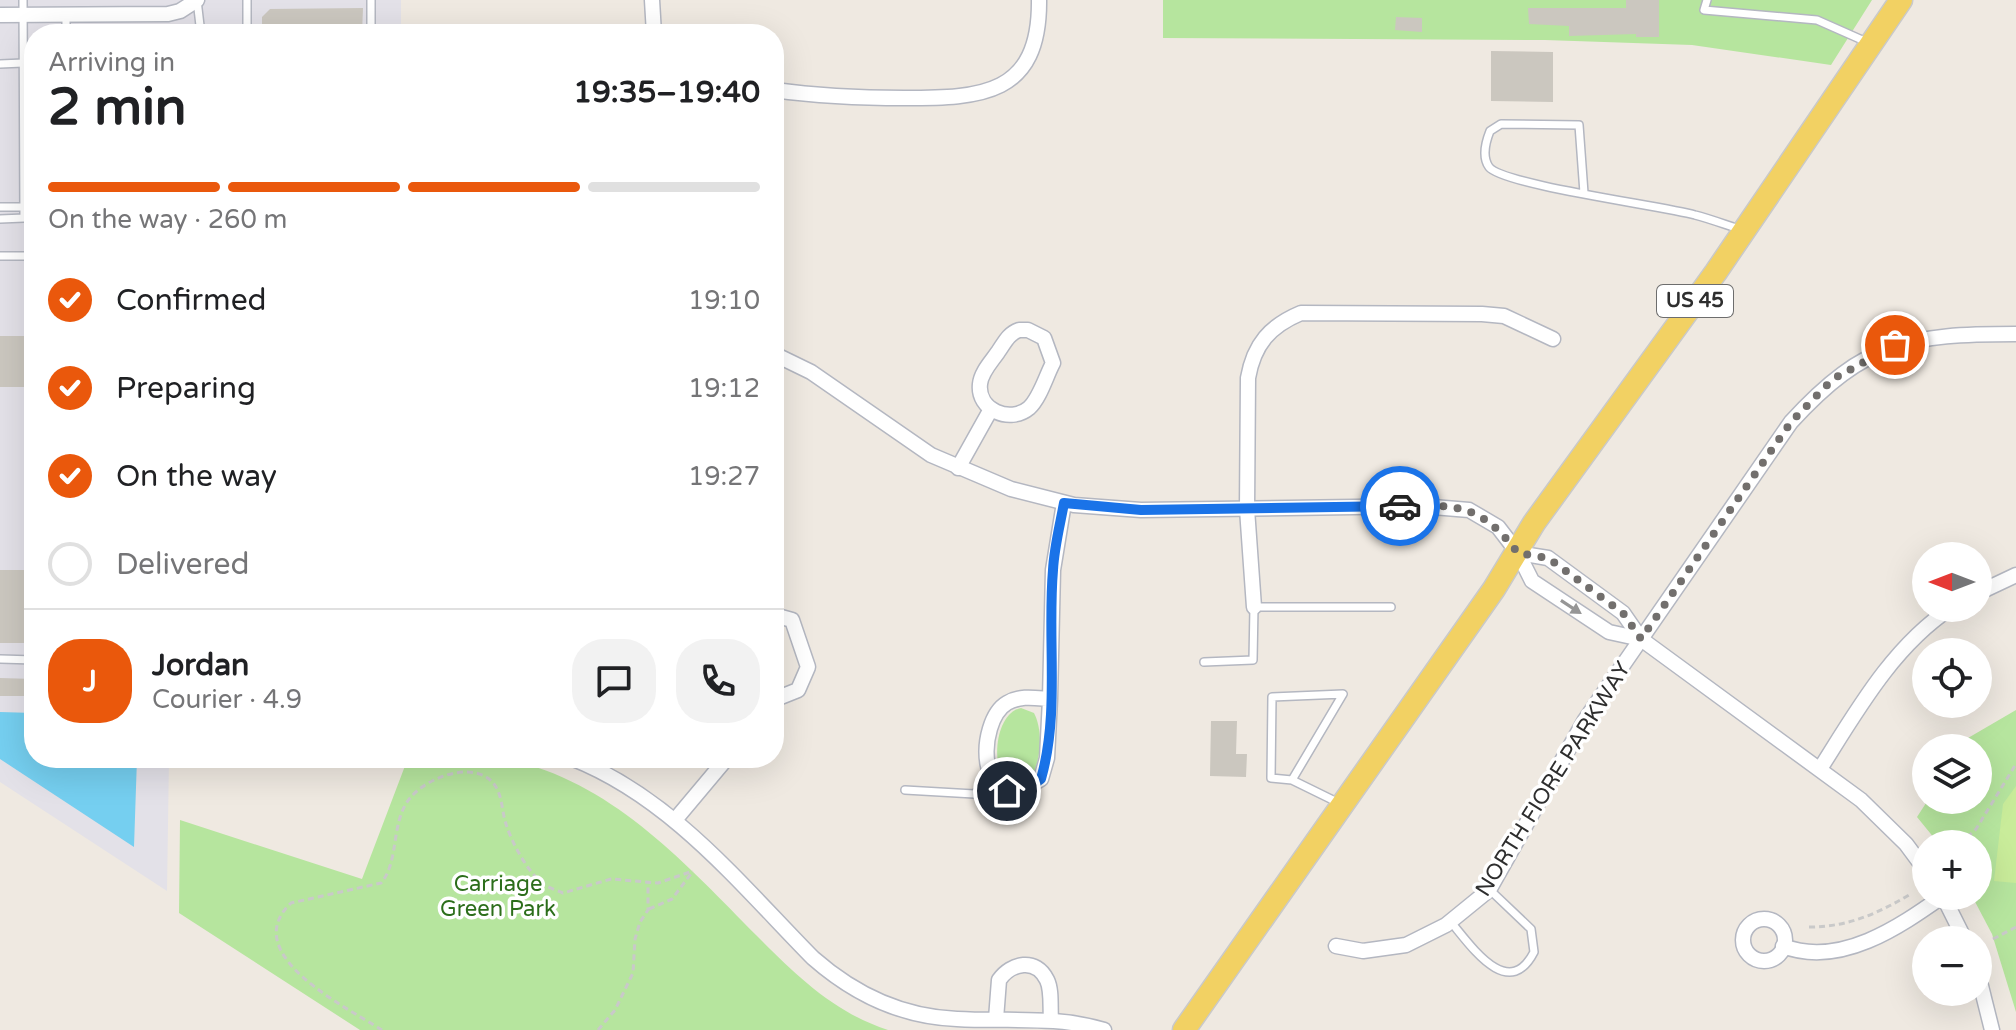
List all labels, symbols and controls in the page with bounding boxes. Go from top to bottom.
text: Arriving in [48,47,175,78]
text: 19:35–19:40 [573,74,760,111]
text: 2 min [48,76,187,139]
text: On the way · 260 m [48,204,287,235]
icon: check [48,278,92,322]
text: Confirmed [116,282,267,319]
text: 19:10 [688,285,760,316]
road number: US 45 [1657,285,1733,317]
pin [1861,311,1929,379]
icon: bag [1873,323,1917,367]
icon: check [48,366,92,410]
text: Preparing [116,370,256,407]
text: 19:12 [688,373,760,404]
icon: check [48,454,92,498]
text: On the way [116,458,277,495]
text: 19:27 [688,461,760,492]
courier [1360,466,1440,546]
icon: car [1378,484,1422,528]
north arrow [1912,542,1992,622]
map controls [1912,542,1992,1006]
text: Delivered [116,546,250,583]
one-way arrow [1560,599,1581,614]
button: locate [1912,638,1992,718]
button: chat [572,639,656,723]
button: phone [676,639,760,723]
text: Jordan [152,647,249,684]
street label: NORTH FIORE PARKWAY [1470,657,1636,901]
text: J [83,663,97,700]
text: Courier · 4.9 [152,684,302,715]
button: layers [1912,734,1992,814]
pin [973,757,1041,825]
icon: home [985,769,1029,813]
button: + [1912,830,1992,910]
park label: Carriage Green Park [440,871,556,922]
button: − [1912,926,1992,1006]

